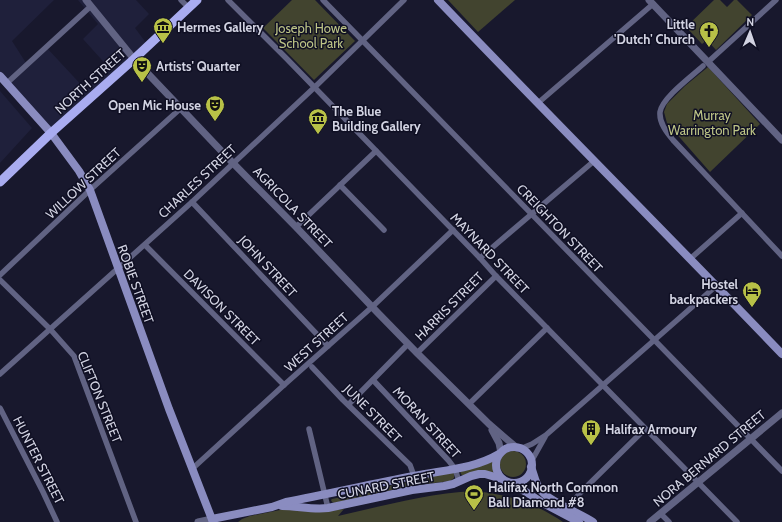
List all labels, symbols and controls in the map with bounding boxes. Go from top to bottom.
north arrow [730,12,770,52]
text: N [746,15,754,29]
museum icon: Hermes Gallery [152,16,174,44]
place label: Little 'Dutch' Church [614,16,695,47]
place label: Hermes Gallery [177,19,264,35]
park label: Joseph Howe School Park [274,20,347,51]
church icon: Little 'Dutch' Church [698,20,720,48]
street label: NORTH STREET [51,45,129,117]
theatre icon: Artists' Quarter [131,55,153,83]
place label: Artists' Quarter [156,58,241,74]
theatre icon: Open Mic House [204,94,226,122]
place label: Open Mic House [108,97,201,113]
place label: The Blue Building Gallery [332,103,421,134]
museum icon: The Blue Building Gallery [307,107,329,135]
park label: Murray Warrington Park [668,107,756,138]
street label: CHARLES STREET [155,141,239,221]
street label: WILLOW STREET [42,144,124,222]
street label: AGRICOLA STREET [250,163,336,251]
street label: CREIGHTON STREET [514,180,606,276]
street label: MAYNARD STREET [447,209,533,297]
street label: JOHN STREET [235,231,301,300]
street label: ROBIE STREET [114,242,158,326]
street label: DAVISON STREET [181,266,264,349]
street label: HARRIS STREET [411,268,487,344]
place label: Hostel backpackers [670,276,739,307]
hotel icon: Hostel backpackers [741,280,763,308]
street label: WEST STREET [281,309,351,375]
street label: CLIFTON STREET [74,349,126,445]
street label: JUNE STREET [340,380,405,445]
street label: MORAN STREET [390,383,464,461]
street label: NORA BERNARD STREET [650,406,769,510]
street label: HUNTER STREET [10,413,68,507]
building icon: Halifax Armoury [580,418,602,446]
place label: Halifax Armoury [605,421,697,437]
street label: CUNARD STREET [336,468,436,502]
place label: Halifax North Common Ball Diamond #8 [488,479,618,510]
sports icon: Halifax North Common Ball Diamond #8 [463,483,485,511]

